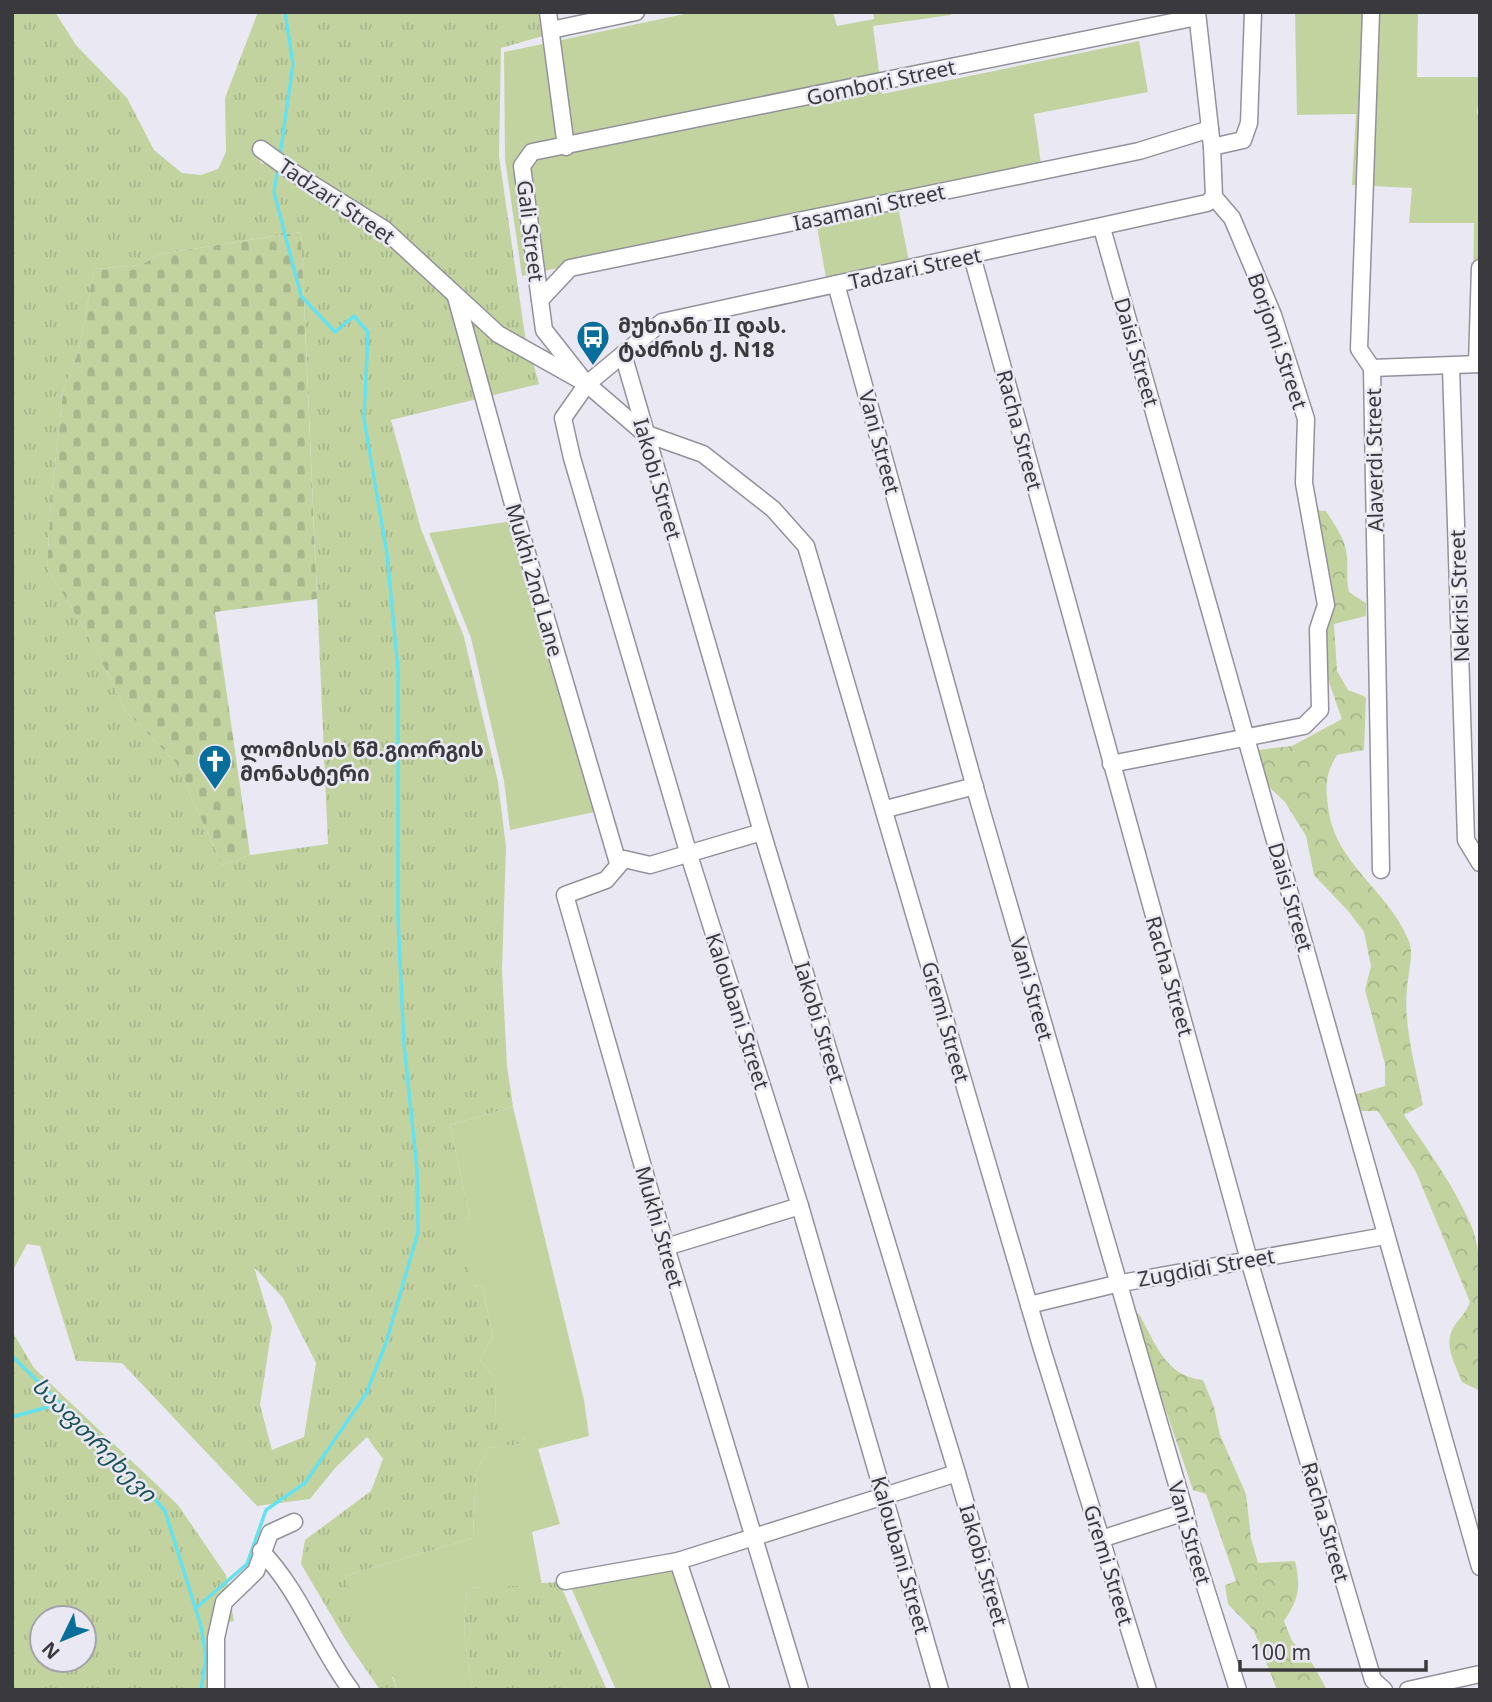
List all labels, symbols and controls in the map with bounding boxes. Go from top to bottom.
street label: Gombori Street [804,52,958,111]
street label: Tadzari Street [273,152,401,250]
street label: Iasamani Street [790,177,948,237]
street label: Gali Street [511,179,551,284]
street label: Tadzari Street [846,240,984,296]
street label: Borjomi Street [1242,269,1315,413]
street label: Daisi Street [1108,294,1166,410]
place label: მუხიანი II დას. ტაძრის ქ. N18 [618,311,786,363]
bus stop icon: მუხიანი II დას. ტაძრის ქ. N18 [574,318,612,367]
street label: Racha Street [990,367,1050,494]
street label: Vani Street [853,387,907,497]
street label: Alaverdi Street [1359,387,1389,532]
street label: Iakobi Street [627,415,689,543]
street label: Mukhi 2nd Lane [500,500,570,660]
street label: Nekrisi Street [1443,529,1475,663]
place label: ლომისის წმ.გიორგის მონასტერი [240,735,484,787]
church icon: ლომისის წმ.გიორგის მონასტერი [196,742,234,791]
street label: Daisi Street [1262,839,1320,955]
street label: Racha Street [1139,913,1201,1040]
street label: Kaloubani Street [699,929,777,1093]
street label: Vani Street [1004,934,1060,1044]
street label: Iakobi Street [788,958,852,1086]
street label: Gremi Street [915,958,977,1086]
street label: Mukhi Street [629,1163,691,1292]
street label: Zugdidi Street [1135,1241,1277,1293]
water label: სააფთრეხევი [26,1370,165,1509]
street label: Racha Street [1295,1459,1357,1586]
street label: Kaloubani Street [865,1473,937,1638]
street label: Vani Street [1162,1478,1218,1588]
street label: Iakobi Street [953,1501,1015,1629]
street label: Gremi Street [1077,1501,1141,1629]
north arrow [28,1604,98,1674]
scale bar [1240,1628,1426,1672]
text: N [36,1636,65,1665]
text: 100 m [1250,1638,1311,1666]

